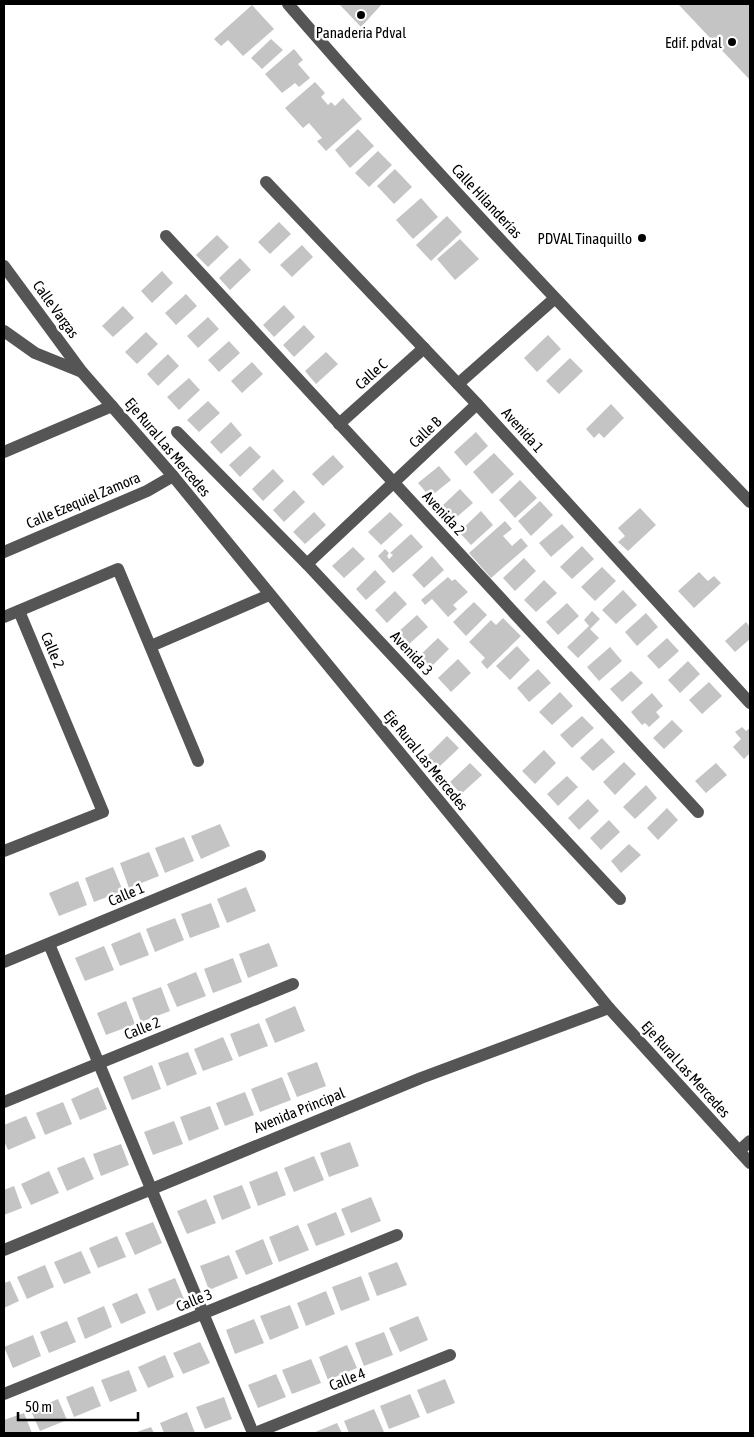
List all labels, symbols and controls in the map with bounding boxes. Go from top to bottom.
marker: Panaderia Pdval [355,9,367,21]
place label: Panaderia Pdval [316,24,406,41]
place label: Edif. pdval [665,34,722,51]
marker: Edif. pdval [726,36,738,48]
street label: Calle Hilanderías [448,161,526,241]
place label: PDVAL Tinaquillo [537,230,632,247]
marker: PDVAL Tinaquillo [636,232,648,244]
street label: Calle Vargas [30,277,82,341]
street label: Calle C [352,355,391,393]
street label: Eje Rural Las Mercedes [122,394,214,500]
street label: Avenida 1 [499,404,547,456]
street label: Calle B [405,413,445,451]
street label: Calle Ezequiel Zamora [23,468,143,532]
street label: Avenida 2 [419,487,469,539]
street label: Avenida 3 [387,627,437,679]
street label: Calle 2 [38,629,68,671]
street label: Eje Rural Las Mercedes [381,707,471,813]
street label: Calle 1 [105,879,147,909]
street label: Calle 2 [121,1013,163,1043]
street label: Eje Rural Las Mercedes [638,1017,734,1121]
street label: Avenida Principal [251,1084,347,1136]
street label: Calle 3 [173,1285,215,1315]
street label: Calle 4 [326,1364,368,1394]
scale bar [18,1390,138,1422]
text: 50 m [25,1398,52,1415]

